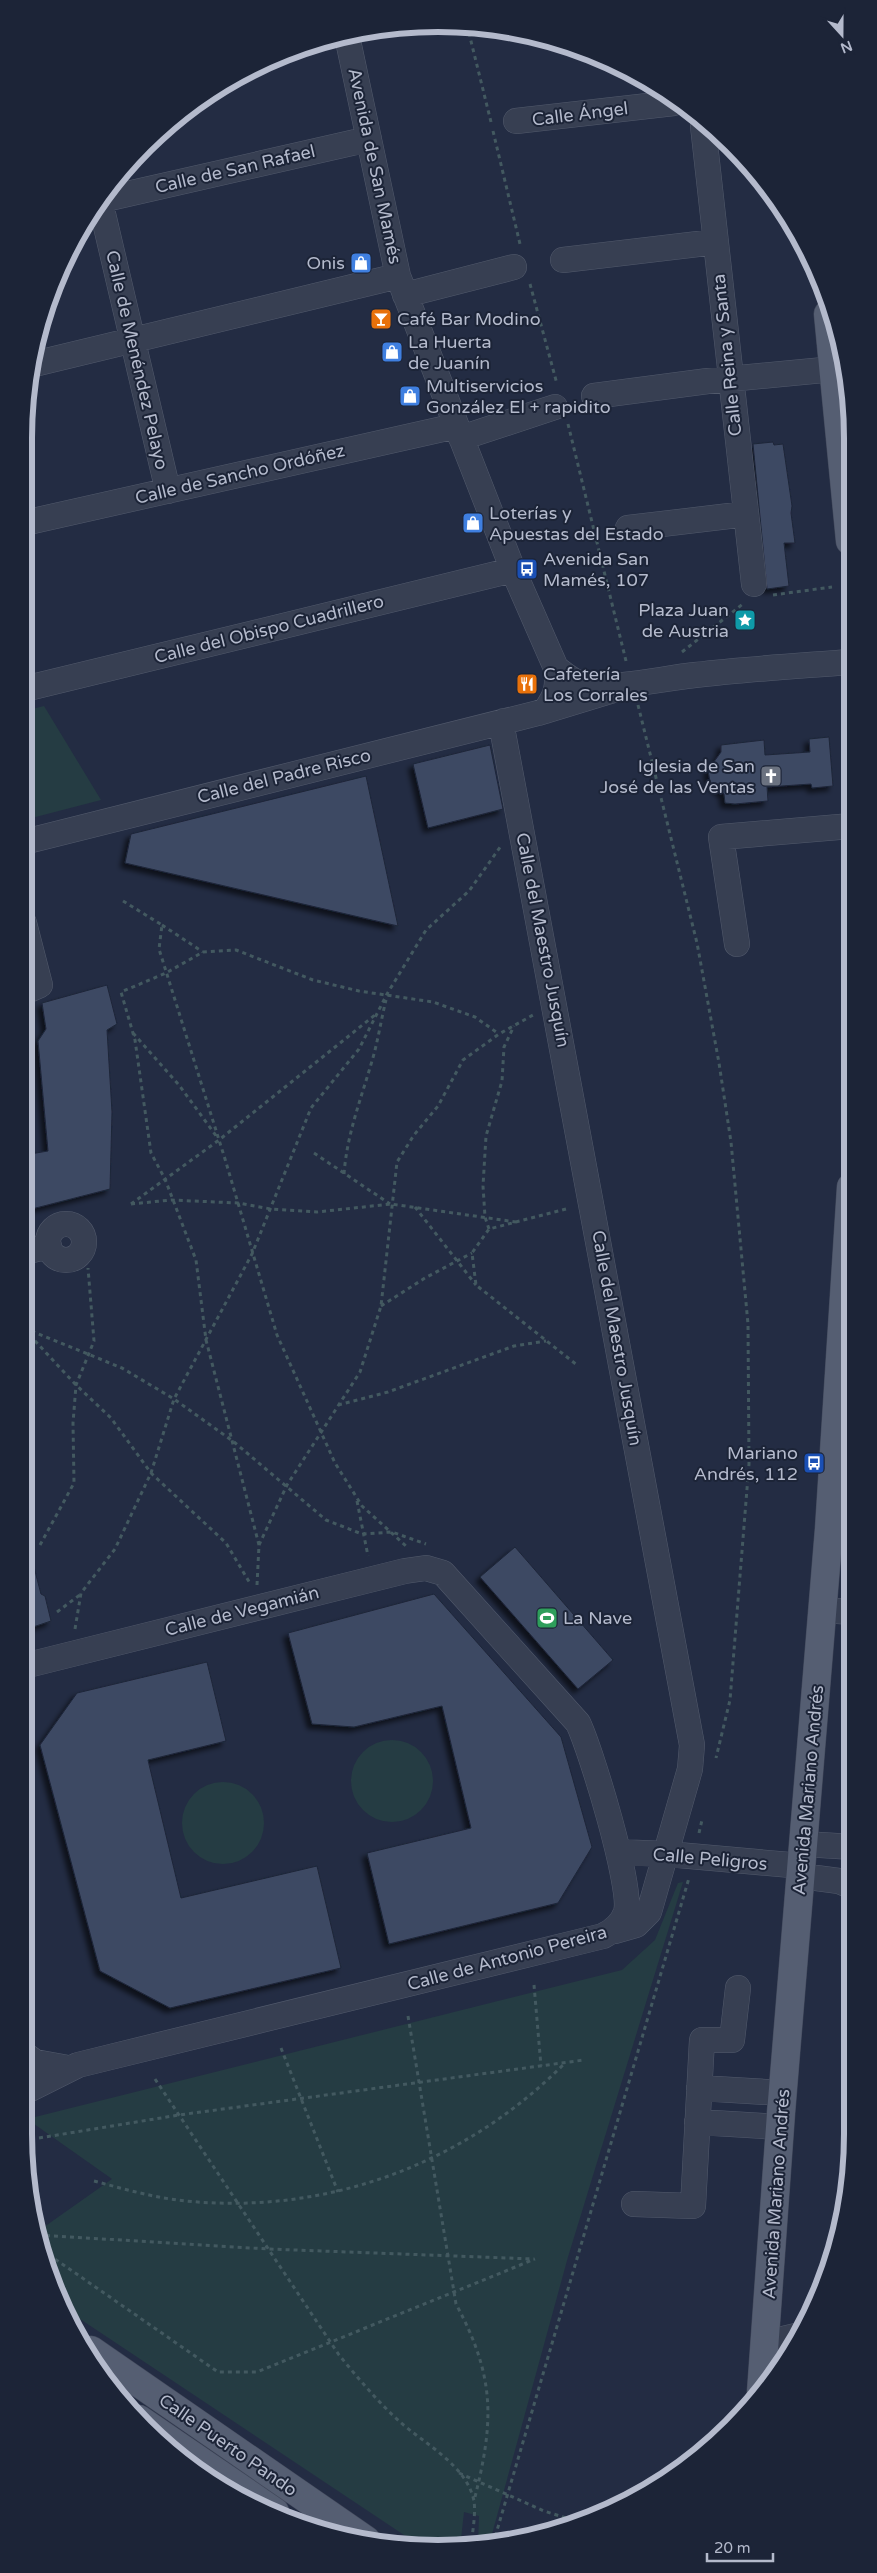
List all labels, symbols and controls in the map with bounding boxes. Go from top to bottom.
north arrow [817,10,867,60]
text: N [838,37,855,57]
street label: Avenida de San Mamés [343,66,407,266]
street label: Calle Ángel [531,97,629,131]
street label: Calle de San Rafael [153,140,317,198]
street label: Calle de Menéndez Pelayo [101,248,173,472]
shop icon: Onis [349,251,373,275]
place label: Onis [306,252,345,274]
street label: Calle Reina y Santa [708,273,746,437]
bar icon: Café Bar Modino [369,307,393,331]
place label: Café Bar Modino [397,308,541,330]
place label: La Huerta de Juanín [408,331,492,374]
shop icon: La Huerta de Juanín [380,340,404,364]
place label: Multiservicios González El + rapidito [426,375,611,418]
shop icon: Multiservicios González El + rapidito [398,384,422,408]
street label: Calle de Sancho Ordóñez [133,439,347,509]
place label: Loterías y Apuestas del Estado [489,502,664,545]
shop icon: Loterías y Apuestas del Estado [461,511,485,535]
place label: Avenida San Mamés, 107 [543,548,649,591]
bus stop icon: Avenida San Mamés, 107 [515,557,539,581]
street label: Calle del Obispo Cuadrillero [152,590,386,668]
place label: Plaza Juan de Austria [638,599,729,642]
place icon: Plaza Juan de Austria [733,608,757,632]
place label: Cafetería Los Corrales [543,663,648,706]
restaurant icon: Cafetería Los Corrales [515,672,539,696]
street label: Calle del Padre Risco [195,744,373,808]
place label: Iglesia de San José de las Ventas [600,755,755,798]
church icon: Iglesia de San José de las Ventas [759,764,783,788]
street label: Calle del Maestro Jusquín [511,831,575,1049]
street label: Calle del Maestro Jusquín [587,1229,647,1447]
place label: Mariano Andrés, 112 [694,1442,798,1485]
bus stop icon: Mariano Andrés, 112 [802,1451,826,1475]
street label: Calle de Vegamián [163,1581,321,1641]
sports icon: La Nave [535,1606,559,1630]
place label: La Nave [563,1607,632,1629]
street label: Avenida Mariano Andrés [788,1684,828,1896]
street label: Calle Peligros [652,1843,768,1875]
street label: Calle de Antonio Pereira [405,1921,609,1995]
street label: Avenida Mariano Andrés [758,2088,794,2300]
street label: Calle Puerto Pando [155,2389,301,2501]
scale bar [707,2530,773,2562]
text: 20 m [714,2539,751,2557]

